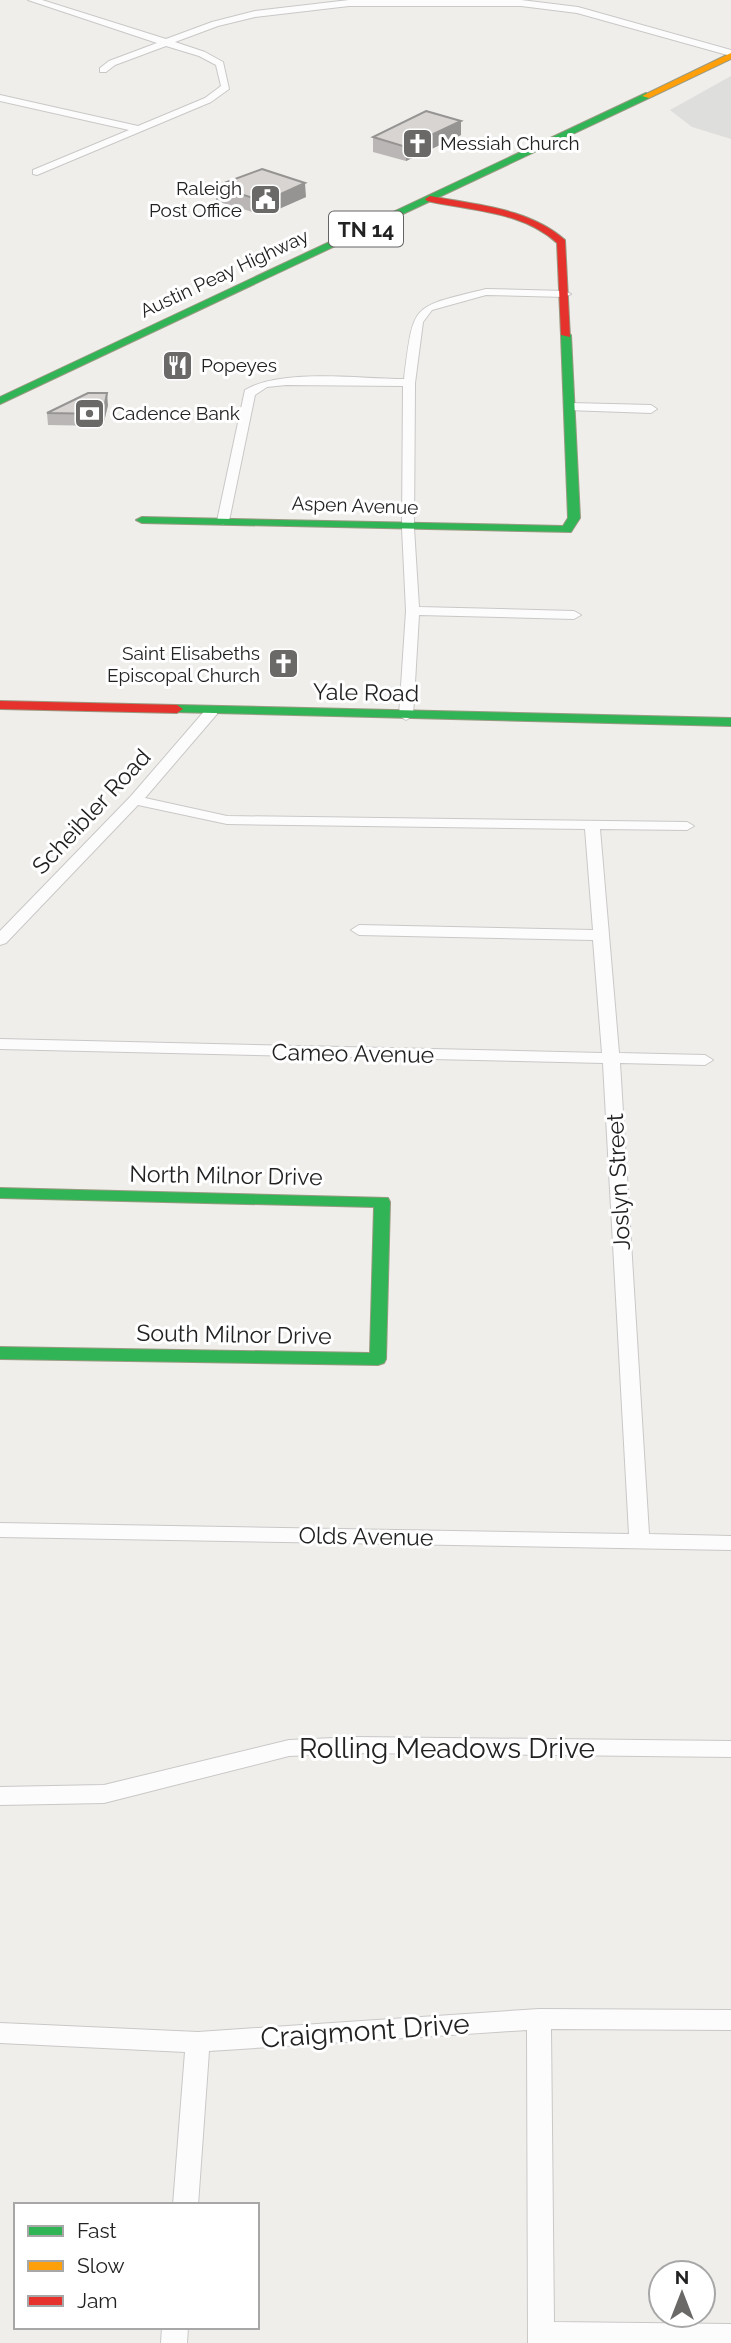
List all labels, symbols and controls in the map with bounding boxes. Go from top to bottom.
church icon: Messiah Church [400,126,434,160]
place label: Messiah Church [440,132,580,154]
place label: Raleigh Post Office [149,177,242,221]
public building icon: Raleigh Post Office [248,182,282,216]
road number: TN 14 [329,212,403,246]
street label: Austin Peay Highway [136,224,312,322]
restaurant icon: Popeyes [161,348,195,382]
place label: Popeyes [201,354,277,376]
bank icon: Cadence Bank [72,396,106,430]
place label: Cadence Bank [112,402,240,424]
street label: Aspen Avenue [291,492,419,518]
place label: Saint Elisabeths Episcopal Church [107,642,260,686]
church icon: Saint Elisabeths Episcopal Church [266,647,300,681]
street label: Yale Road [313,678,419,706]
street label: Scheibler Road [26,743,156,879]
street label: Cameo Avenue [272,1038,434,1068]
street label: Joslyn Street [601,1113,635,1251]
street label: North Milnor Drive [129,1160,323,1190]
street label: South Milnor Drive [136,1319,332,1349]
street label: Olds Avenue [298,1521,434,1551]
street label: Rolling Meadows Drive [299,1732,595,1765]
street label: Craigmont Drive [259,2007,471,2055]
legend [14,2203,259,2329]
text: Fast [77,2218,117,2243]
text: Slow [77,2253,125,2278]
north arrow [647,2259,717,2329]
text: N [675,2266,689,2288]
text: Jam [77,2288,118,2313]

